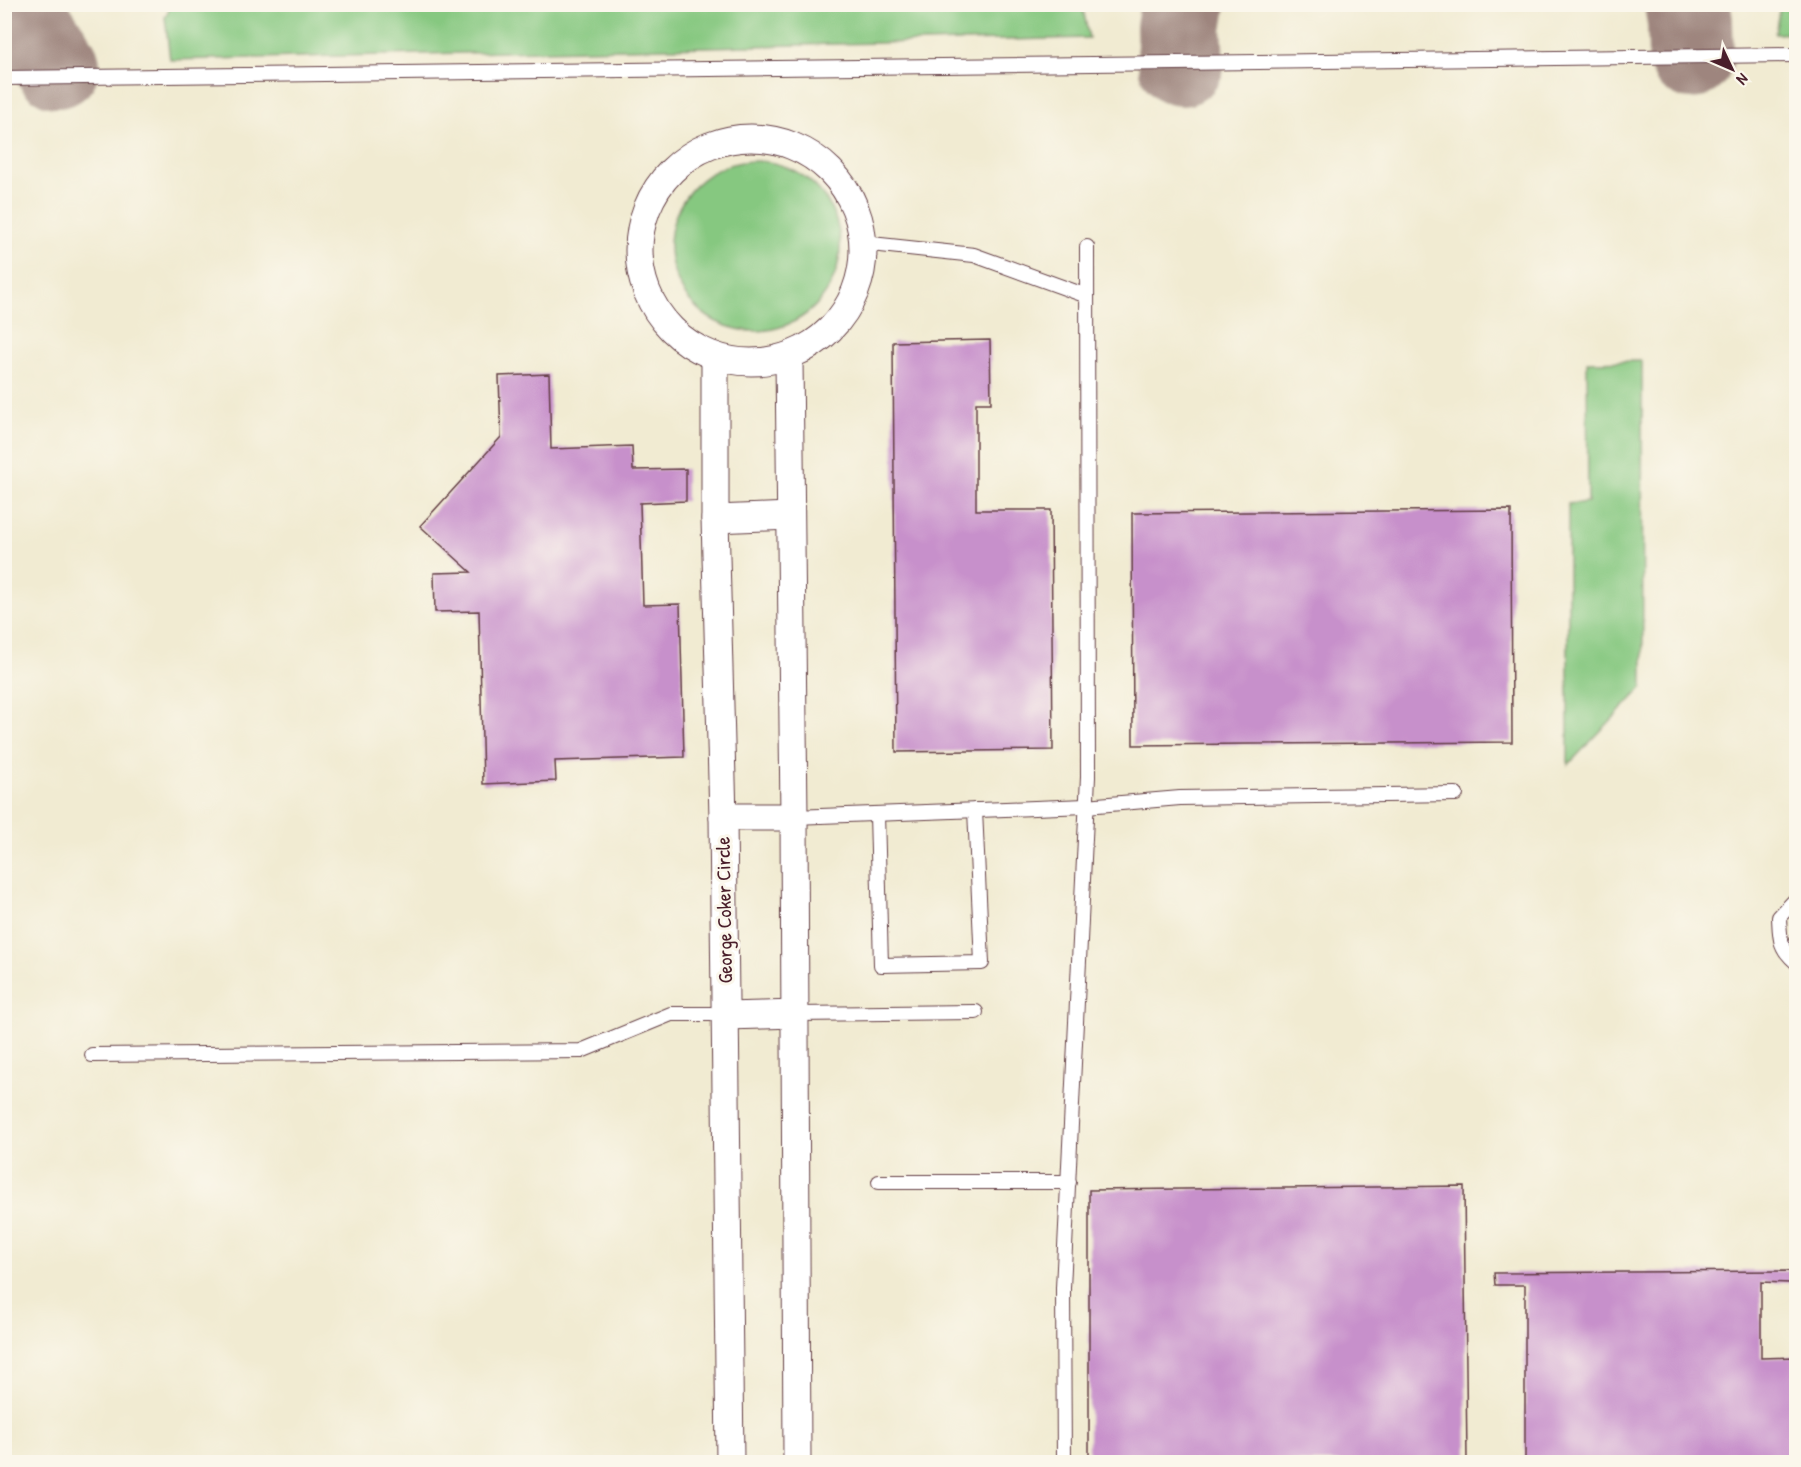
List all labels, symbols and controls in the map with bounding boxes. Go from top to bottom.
north arrow [1702,39,1762,99]
text: N [1732,69,1754,90]
street label: George Coker Circle [709,836,738,984]

